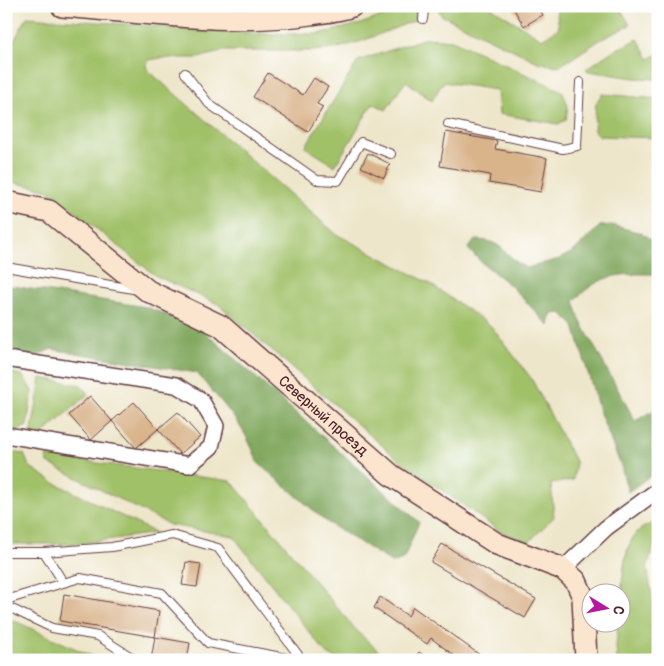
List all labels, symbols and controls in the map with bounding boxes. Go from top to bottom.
street label: Северный проезд [275,371,372,460]
north arrow [582,584,632,634]
text: С [609,604,627,616]

